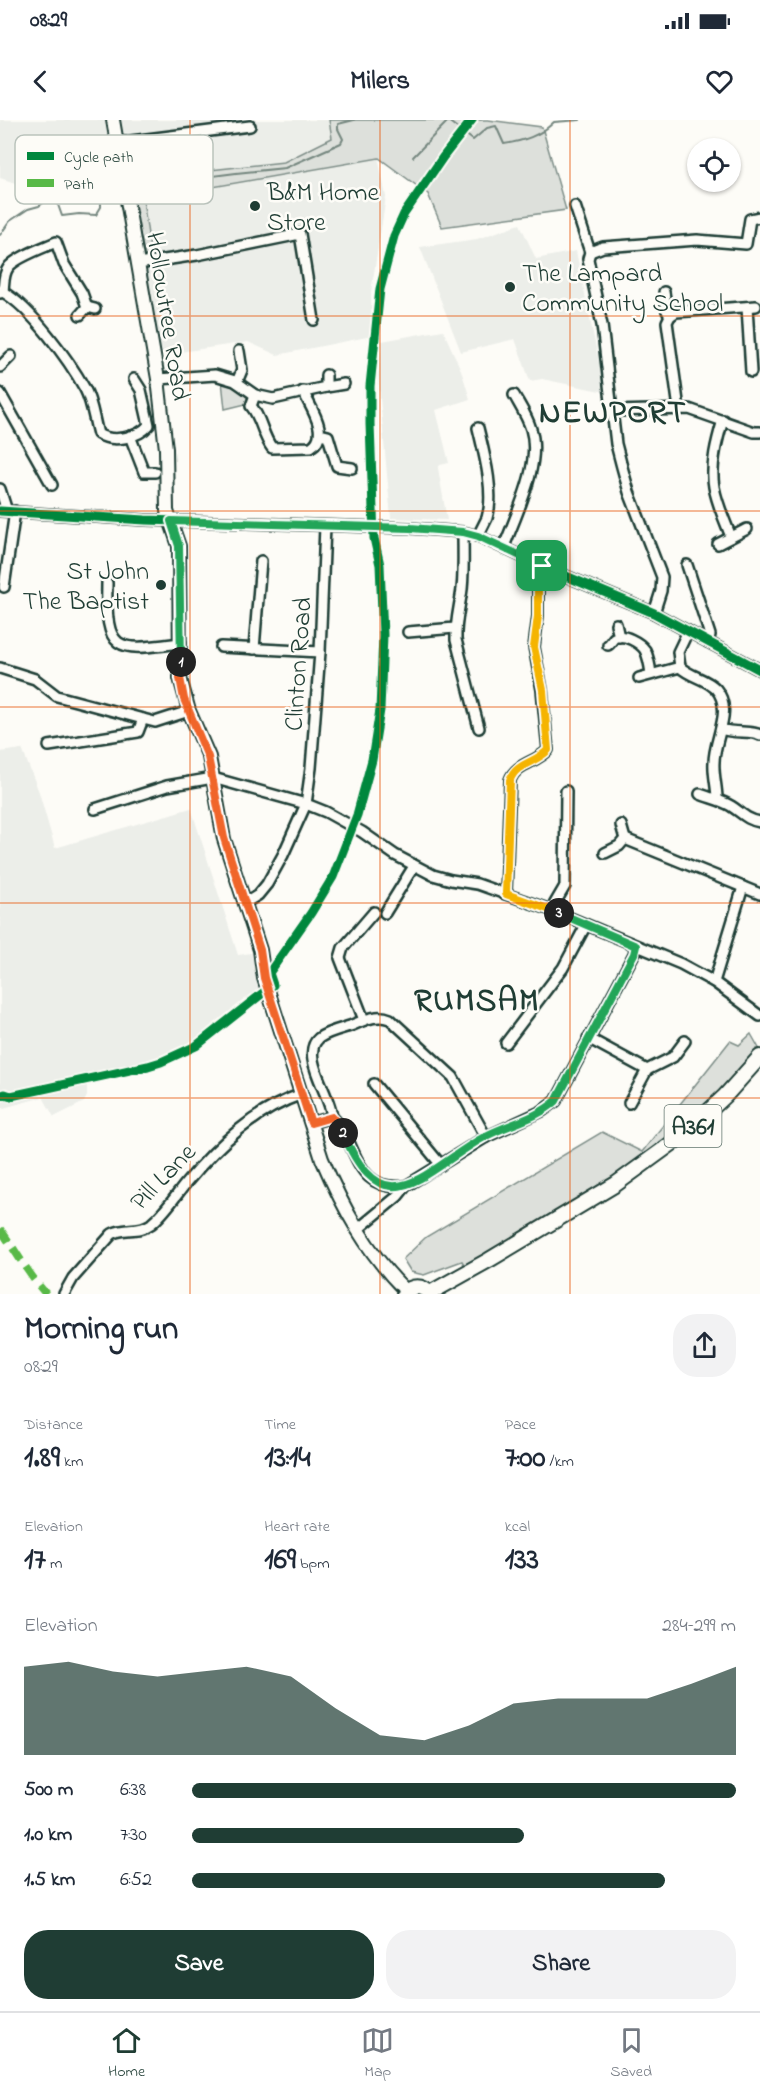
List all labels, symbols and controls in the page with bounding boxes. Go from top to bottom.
text: 08:29 [30,5,67,37]
text: Milers [350,62,410,101]
icon: back [24,65,57,98]
icon: heart [703,65,736,98]
legend [15,135,213,204]
map controls [687,138,741,192]
button: locate [687,138,741,192]
text: Cycle path [64,146,133,170]
text: Path [64,173,94,197]
place label: B&M Home Store [266,175,379,243]
marker: B&M Home Store [248,199,262,213]
street label: Hollowtree Road [134,229,198,404]
place label: The Lampard Community School [522,256,723,324]
marker: The Lampard Community School [503,280,517,294]
district label: NEWPORT [539,391,687,438]
pin [516,540,567,591]
icon: arrive [525,549,558,582]
place label: St John The Baptist [23,554,149,622]
marker: St John The Baptist [154,578,168,592]
street label: Clinton Road [276,596,324,733]
pin: 1 [166,647,196,677]
text: 1 [178,650,184,674]
pin: 3 [544,898,574,928]
text: 3 [556,901,562,925]
district label: RUMSAM [414,979,540,1026]
road number: A361 [664,1105,722,1147]
pin: 2 [328,1118,358,1148]
text: 2 [339,1121,347,1145]
street label: Pill Lane [122,1135,206,1221]
text: Morning run [24,1306,178,1354]
button: share [673,1314,736,1377]
text: 08:29 [24,1353,58,1382]
text: Distance [24,1413,83,1437]
text: Time [264,1413,296,1437]
text: Pace [505,1413,536,1437]
text: 1.89 [24,1437,60,1481]
text: 13:14 [264,1437,311,1481]
text: 7:00 [505,1437,546,1481]
text: km [60,1450,83,1474]
text: /km [546,1450,574,1474]
text: Elevation [24,1515,83,1539]
text: Heart rate [264,1515,330,1539]
text: kcal [505,1515,530,1539]
text: 17 [24,1539,46,1583]
text: 169 [264,1539,296,1583]
text: 133 [505,1539,539,1583]
text: m [46,1552,62,1576]
text: bpm [296,1552,330,1576]
text: Elevation [24,1612,98,1641]
text: 284–299 m [662,1612,736,1641]
text: 500 m [24,1776,73,1805]
text: 6:38 [120,1776,146,1805]
text: 1.0 km [24,1821,72,1850]
text: 7:30 [120,1821,147,1850]
text: 1.5 km [24,1866,75,1895]
text: 6:52 [120,1866,152,1895]
button: Save [24,1930,374,1999]
button: Share [386,1930,736,1999]
tab: Home [108,2024,145,2084]
tab: Map [361,2024,394,2084]
tab: Saved [610,2024,652,2084]

